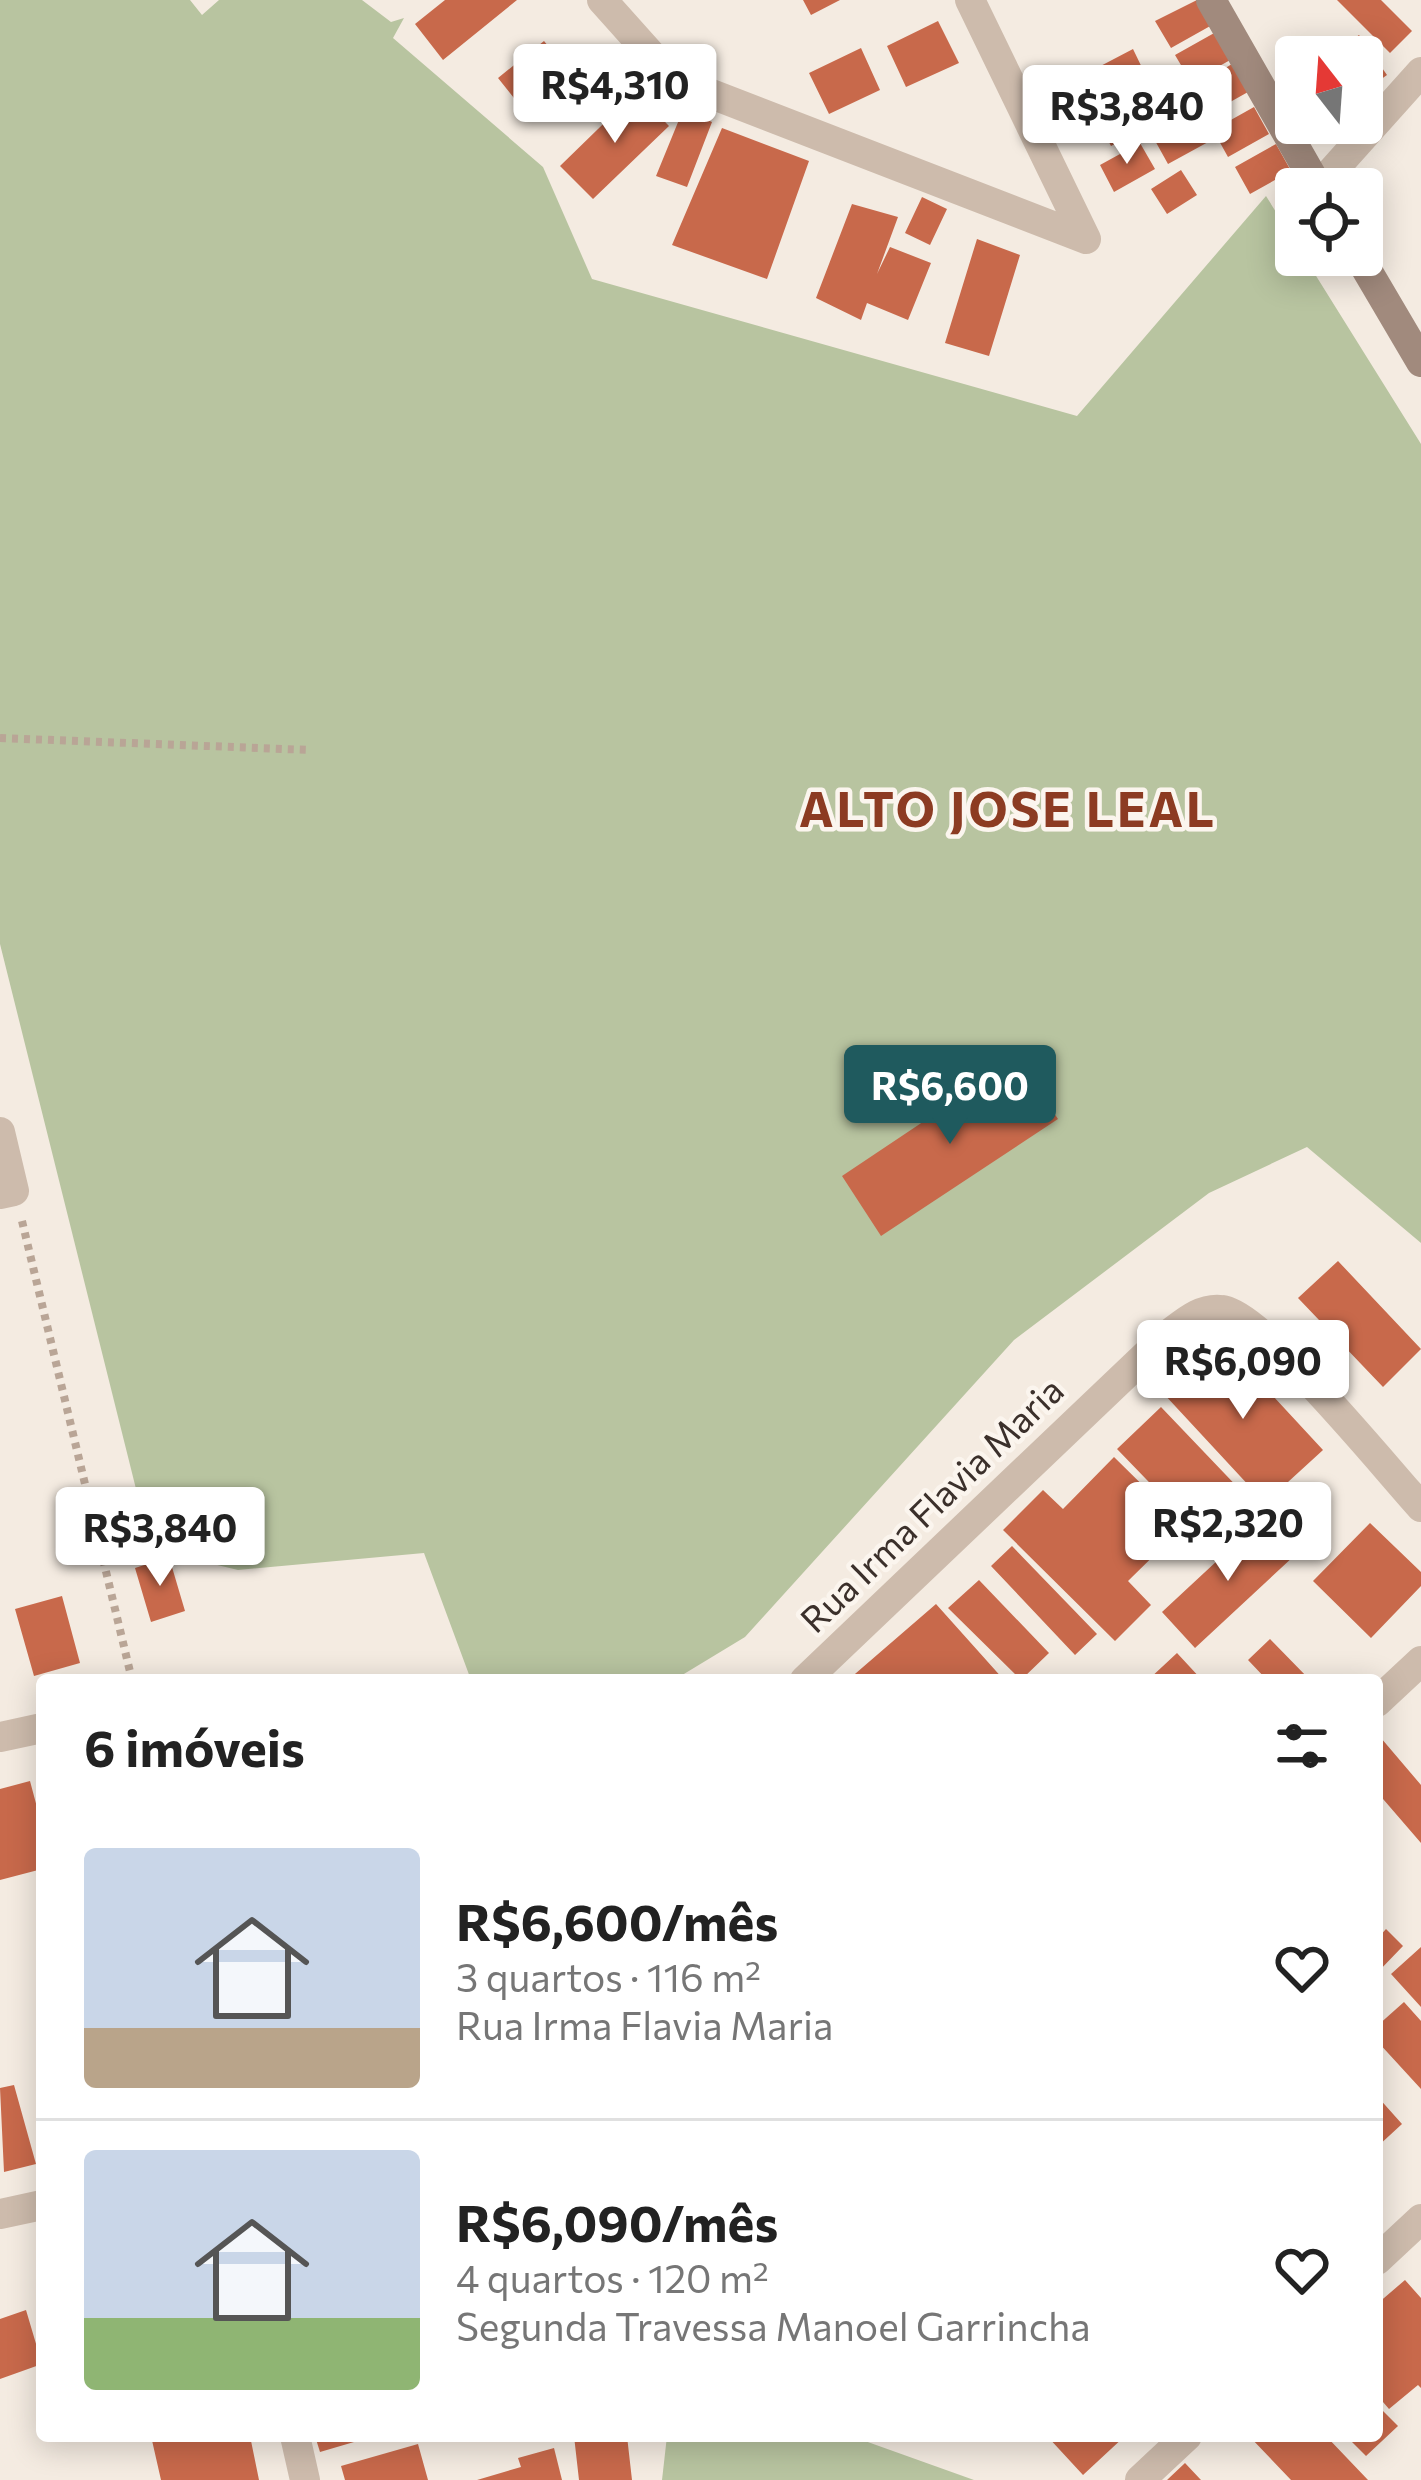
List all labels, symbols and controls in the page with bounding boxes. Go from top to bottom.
north arrow [1275,36,1383,144]
map controls [1275,36,1383,276]
pin: R$4,310 [504,44,726,146]
text: R$4,310 [540,59,690,107]
pin: R$3,840 [1016,65,1238,167]
text: R$3,840 [1050,80,1204,128]
button: locate [1275,168,1383,276]
district label: ALTO JOSE LEAL [799,778,1217,837]
pin: R$6,600 [839,1045,1061,1147]
text: R$6,600 [871,1060,1029,1108]
pin: R$6,090 [1132,1320,1354,1422]
text: R$6,090 [1164,1335,1322,1383]
street label: Rua Irma Flavia Maria [790,1367,1071,1640]
pin: R$2,320 [1117,1482,1339,1584]
pin: R$3,840 [49,1487,271,1589]
text: R$2,320 [1152,1497,1304,1545]
text: R$3,840 [83,1502,237,1550]
icon: filters [1269,1713,1335,1779]
text: 6 imóveis [84,1715,305,1778]
text: R$6,600/mês [456,1889,778,1952]
icon: home [180,1896,324,2040]
icon: heart [1269,1935,1335,2001]
text: 3 quartos · 116 m² [456,1952,761,2000]
text: Rua Irma Flavia Maria [456,2000,833,2048]
text: R$6,090/mês [456,2190,778,2253]
icon: home [180,2198,324,2342]
icon: heart [1269,2237,1335,2303]
text: 4 quartos · 120 m² [456,2253,769,2301]
text: Segunda Travessa Manoel Garrincha [456,2301,1091,2349]

